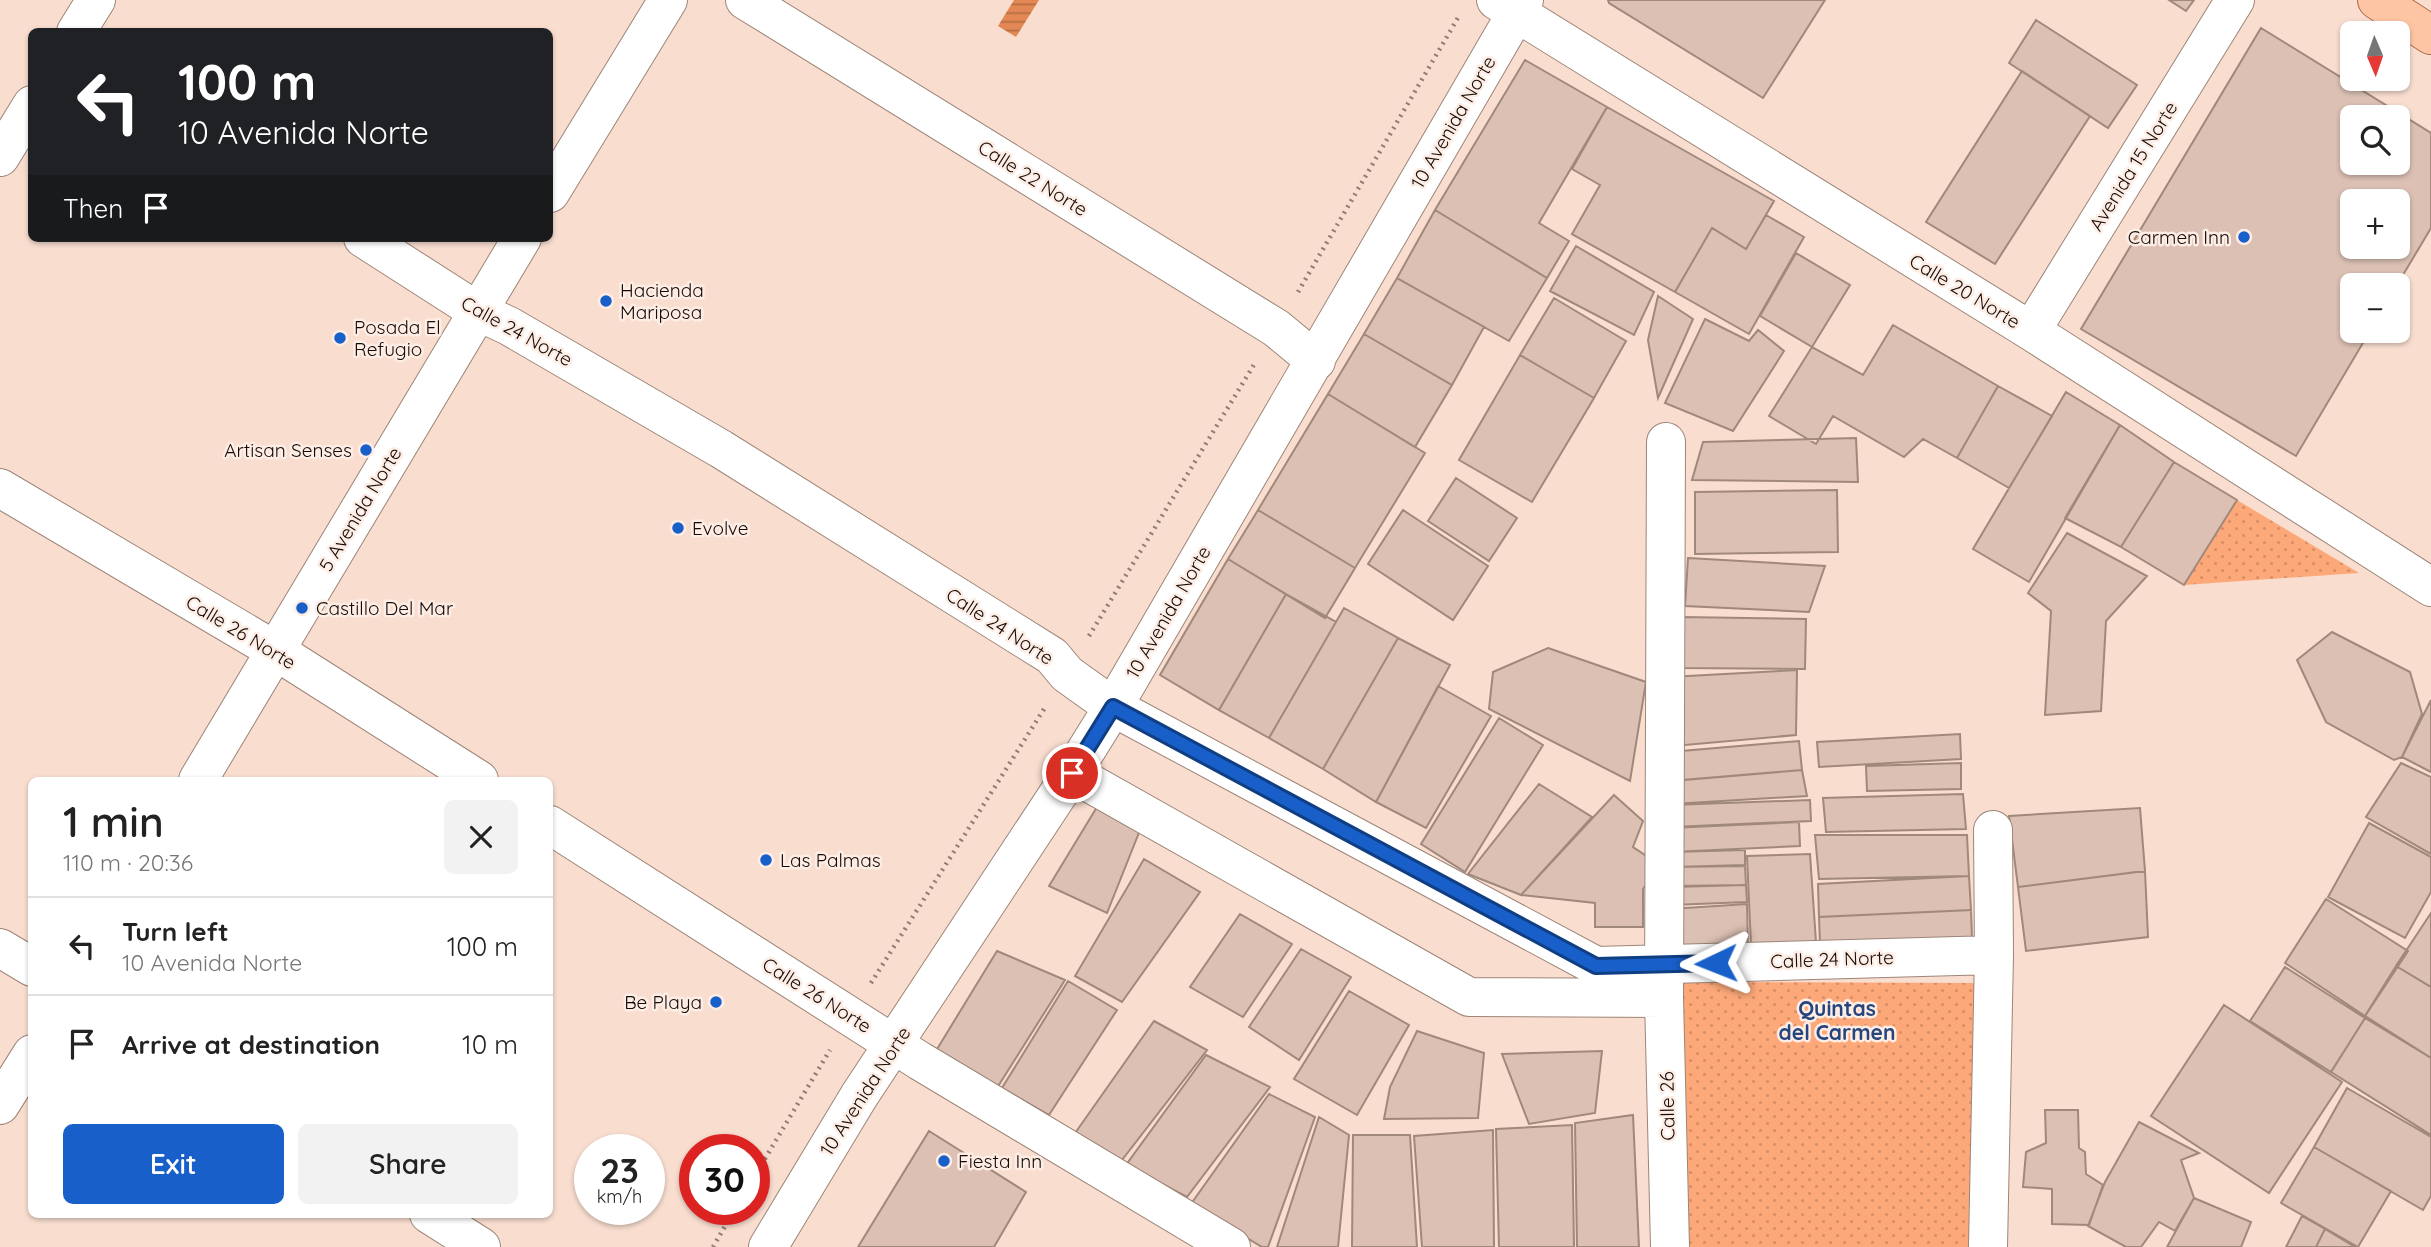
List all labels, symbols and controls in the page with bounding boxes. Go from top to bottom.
north arrow [2340,21,2410,91]
map controls [2340,21,2410,343]
text: 100 m [178,51,316,112]
street label: 10 Avenida Norte [1405,52,1501,192]
icon: left [63,56,154,147]
street label: Avenida 15 Norte [2084,97,2182,235]
button: search [2340,105,2410,175]
text: 10 Avenida Norte [178,112,429,152]
street label: Calle 22 Norte [974,135,1092,221]
icon: arrive [137,189,175,227]
button: + [2340,189,2410,259]
text: Then [63,192,123,225]
place label: Carmen Inn [2128,225,2230,249]
marker: Carmen Inn [2236,229,2252,245]
street label: Calle 20 Norte [1905,248,2025,334]
button: − [2340,273,2410,343]
place label: Hacienda Mariposa [620,278,704,324]
street label: Calle 24 Norte [457,291,577,371]
marker: Hacienda Mariposa [598,293,614,309]
place label: Posada El Refugio [354,315,441,361]
marker: Posada El Refugio [332,330,348,346]
place label: Artisan Senses [224,438,352,462]
street label: 5 Avenida Norte [313,442,407,576]
marker: Artisan Senses [358,442,374,458]
place label: Evolve [692,516,749,540]
marker: Evolve [670,520,686,536]
street label: 10 Avenida Norte [1120,542,1216,682]
street label: Calle 24 Norte [942,582,1058,670]
street label: Calle 26 Norte [182,590,300,674]
place label: Castillo Del Mar [316,596,454,620]
marker: Castillo Del Mar [294,600,310,616]
pin [1042,743,1102,803]
icon: arrive [1053,754,1091,792]
text: 1 min [63,795,164,848]
button: close [444,800,518,874]
text: 110 m · 20:36 [63,848,193,877]
place label: Las Palmas [780,848,881,872]
marker: Las Palmas [758,852,774,868]
text: Turn left [122,915,229,948]
position arrow [1679,926,1753,1000]
icon: left [63,927,101,965]
text: 100 m [447,930,518,963]
street label: Calle 24 Norte [1770,945,1894,973]
text: 10 Avenida Norte [122,948,302,977]
street label: Calle 26 Norte [758,952,876,1038]
place label: Be Playa [624,990,702,1014]
marker: Be Playa [708,994,724,1010]
district label: Quintas del Carmen [1779,995,1895,1045]
street label: 10 Avenida Norte [814,1022,916,1160]
icon: arrive [63,1025,101,1063]
text: Arrive at destination [122,1028,380,1061]
text: 10 m [462,1028,518,1061]
street label: Calle 26 [1654,1071,1680,1141]
button: Exit [63,1124,284,1204]
button: Share [298,1124,518,1204]
speed limit sign: 30 [679,1134,770,1225]
text: 23 [600,1148,639,1192]
place label: Fiesta Inn [958,1149,1042,1173]
marker: Fiesta Inn [936,1153,952,1169]
text: km/h [597,1185,642,1208]

